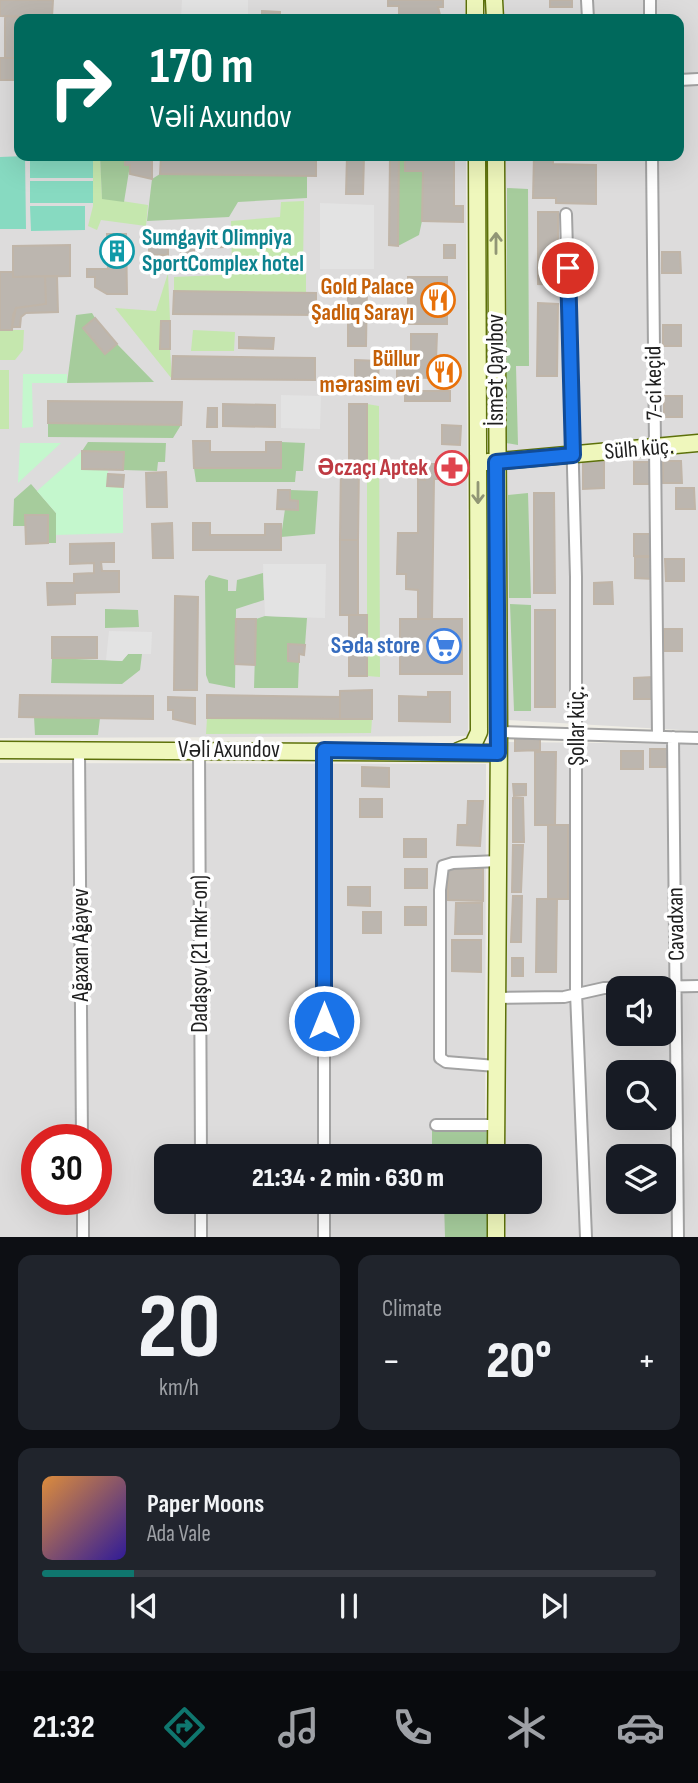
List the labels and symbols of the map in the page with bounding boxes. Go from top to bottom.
place label: Sumgayit Olimpiya SportComplex hotel [142,224,304,278]
building icon: Sumgayit Olimpiya SportComplex hotel [98,232,136,270]
one-way arrow [489,232,503,255]
pin [538,238,598,298]
place label: Gold Palace Şadlıq Sarayı [311,273,414,327]
restaurant icon: Gold Palace Şadlıq Sarayı [419,281,457,319]
street label: İsmət Qayıbov [482,314,510,426]
place label: Büllur mərasim evi [319,345,420,399]
street label: 7-ci keçid [639,346,669,420]
restaurant icon: Büllur mərasim evi [425,353,463,391]
street label: Sülh küç. [603,432,675,466]
pharmacy icon: Əczaçı Aptek [433,449,471,487]
place label: Əczaçı Aptek [317,454,428,482]
one-way arrow [471,482,485,505]
supermarket icon: Səda store [425,627,463,665]
place label: Səda store [331,632,420,660]
street label: Şollar küç. [563,686,591,766]
street label: Vəli Axundov [178,736,280,764]
street label: Dadaşov (21 mkr-on) [186,875,214,1033]
street label: Cavadxan [661,887,691,961]
street label: Ağaxan Ağayev [67,888,95,1003]
position arrow [287,984,361,1058]
speed limit sign: 30 [21,1124,112,1215]

